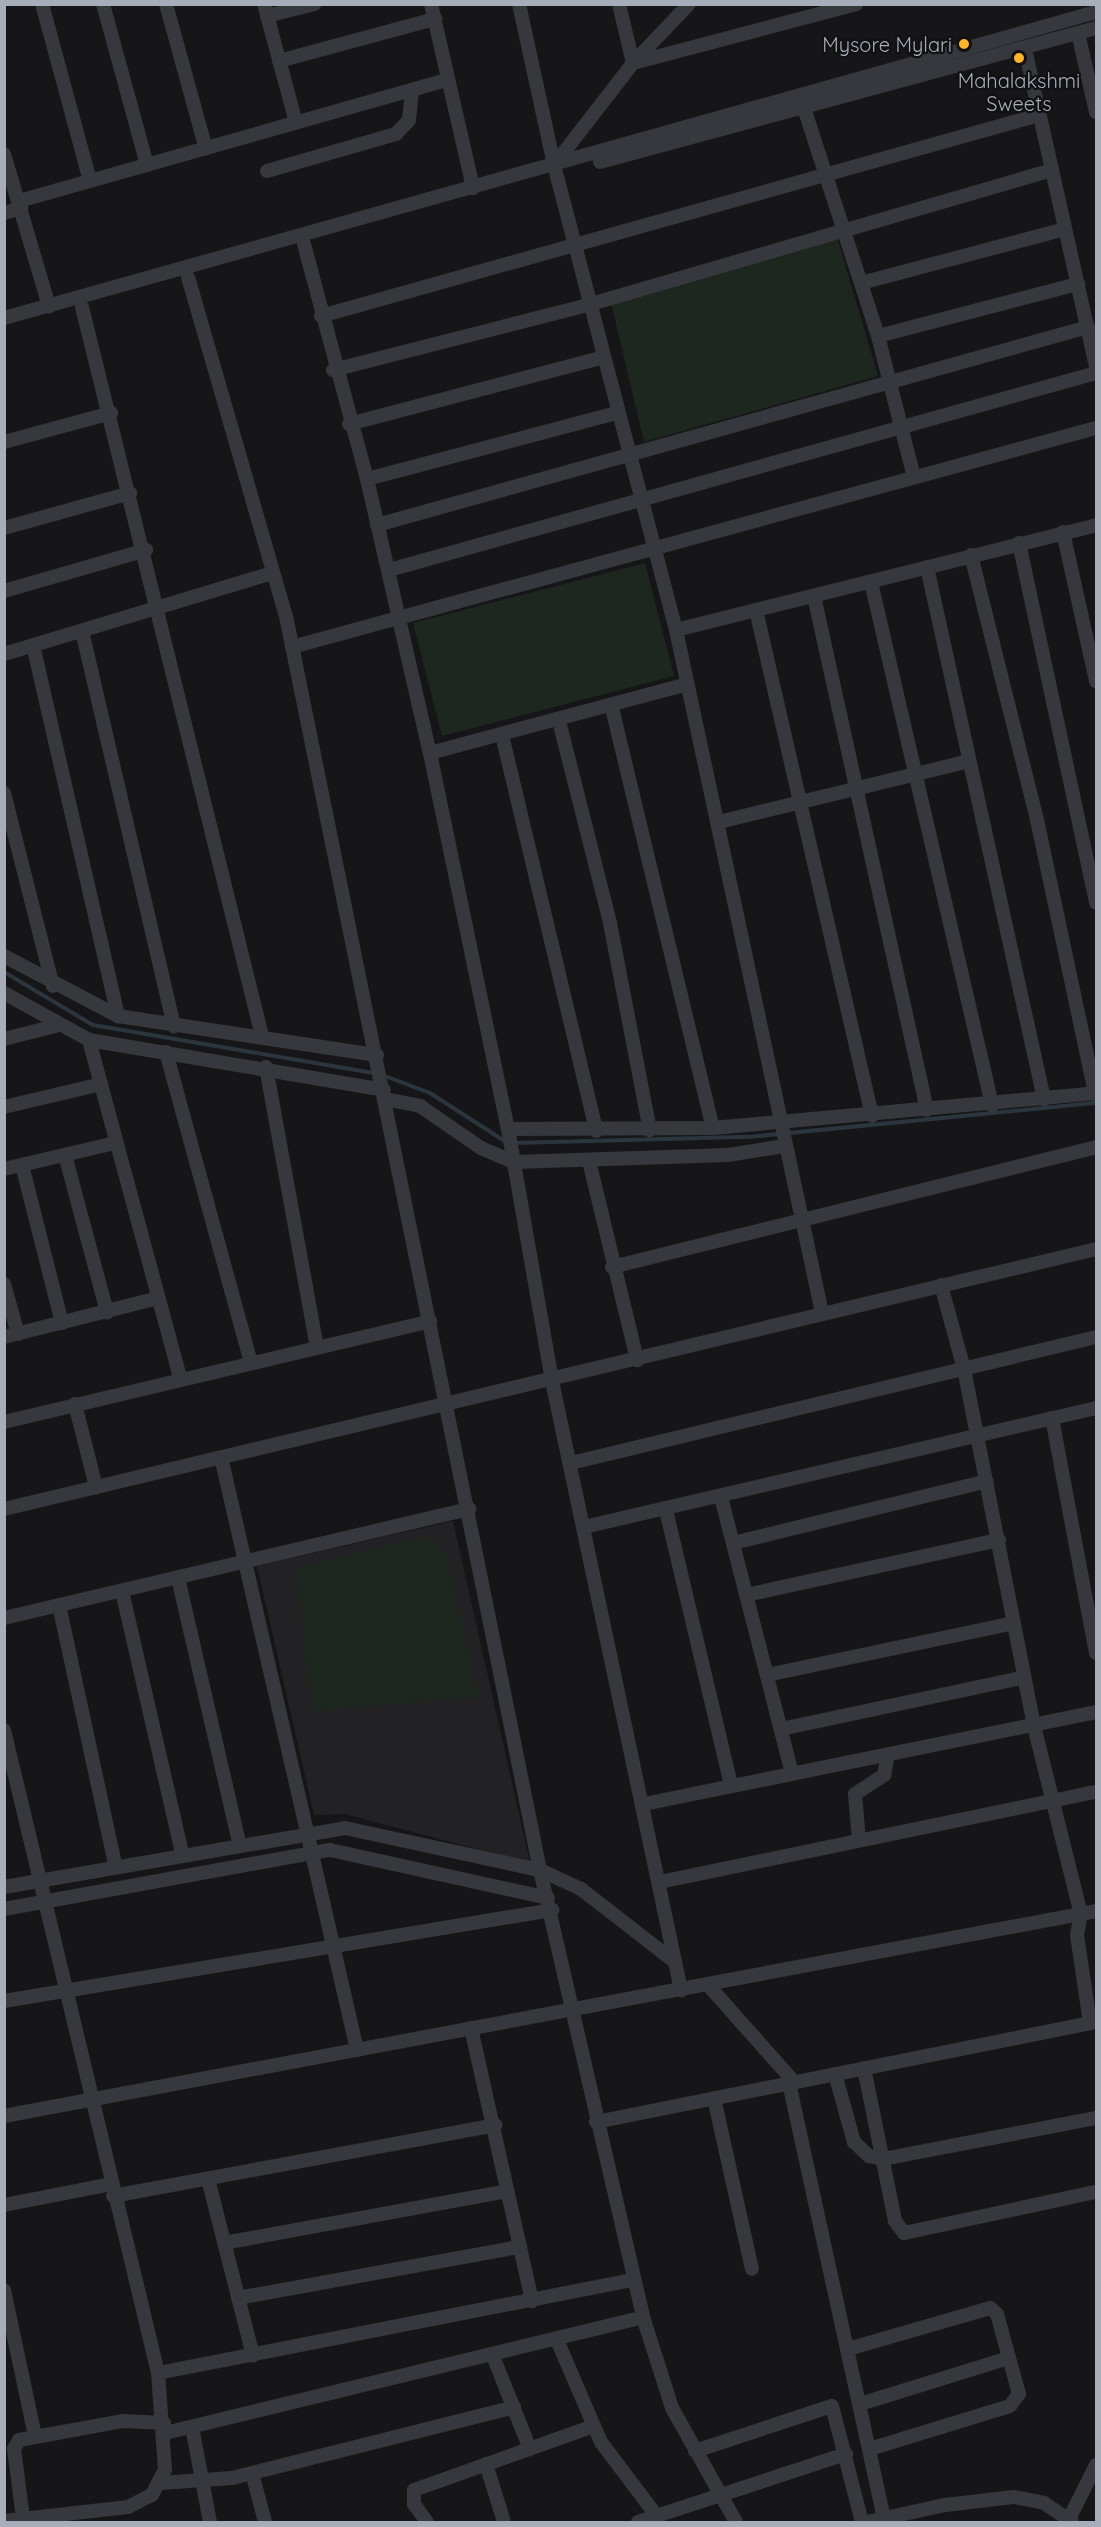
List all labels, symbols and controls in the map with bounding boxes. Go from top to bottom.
place label: Mysore Mylari [822,32,952,56]
marker: Mysore Mylari [957,37,971,51]
marker: Mahalakshmi Sweets [1012,51,1026,65]
place label: Mahalakshmi Sweets [958,68,1080,115]

